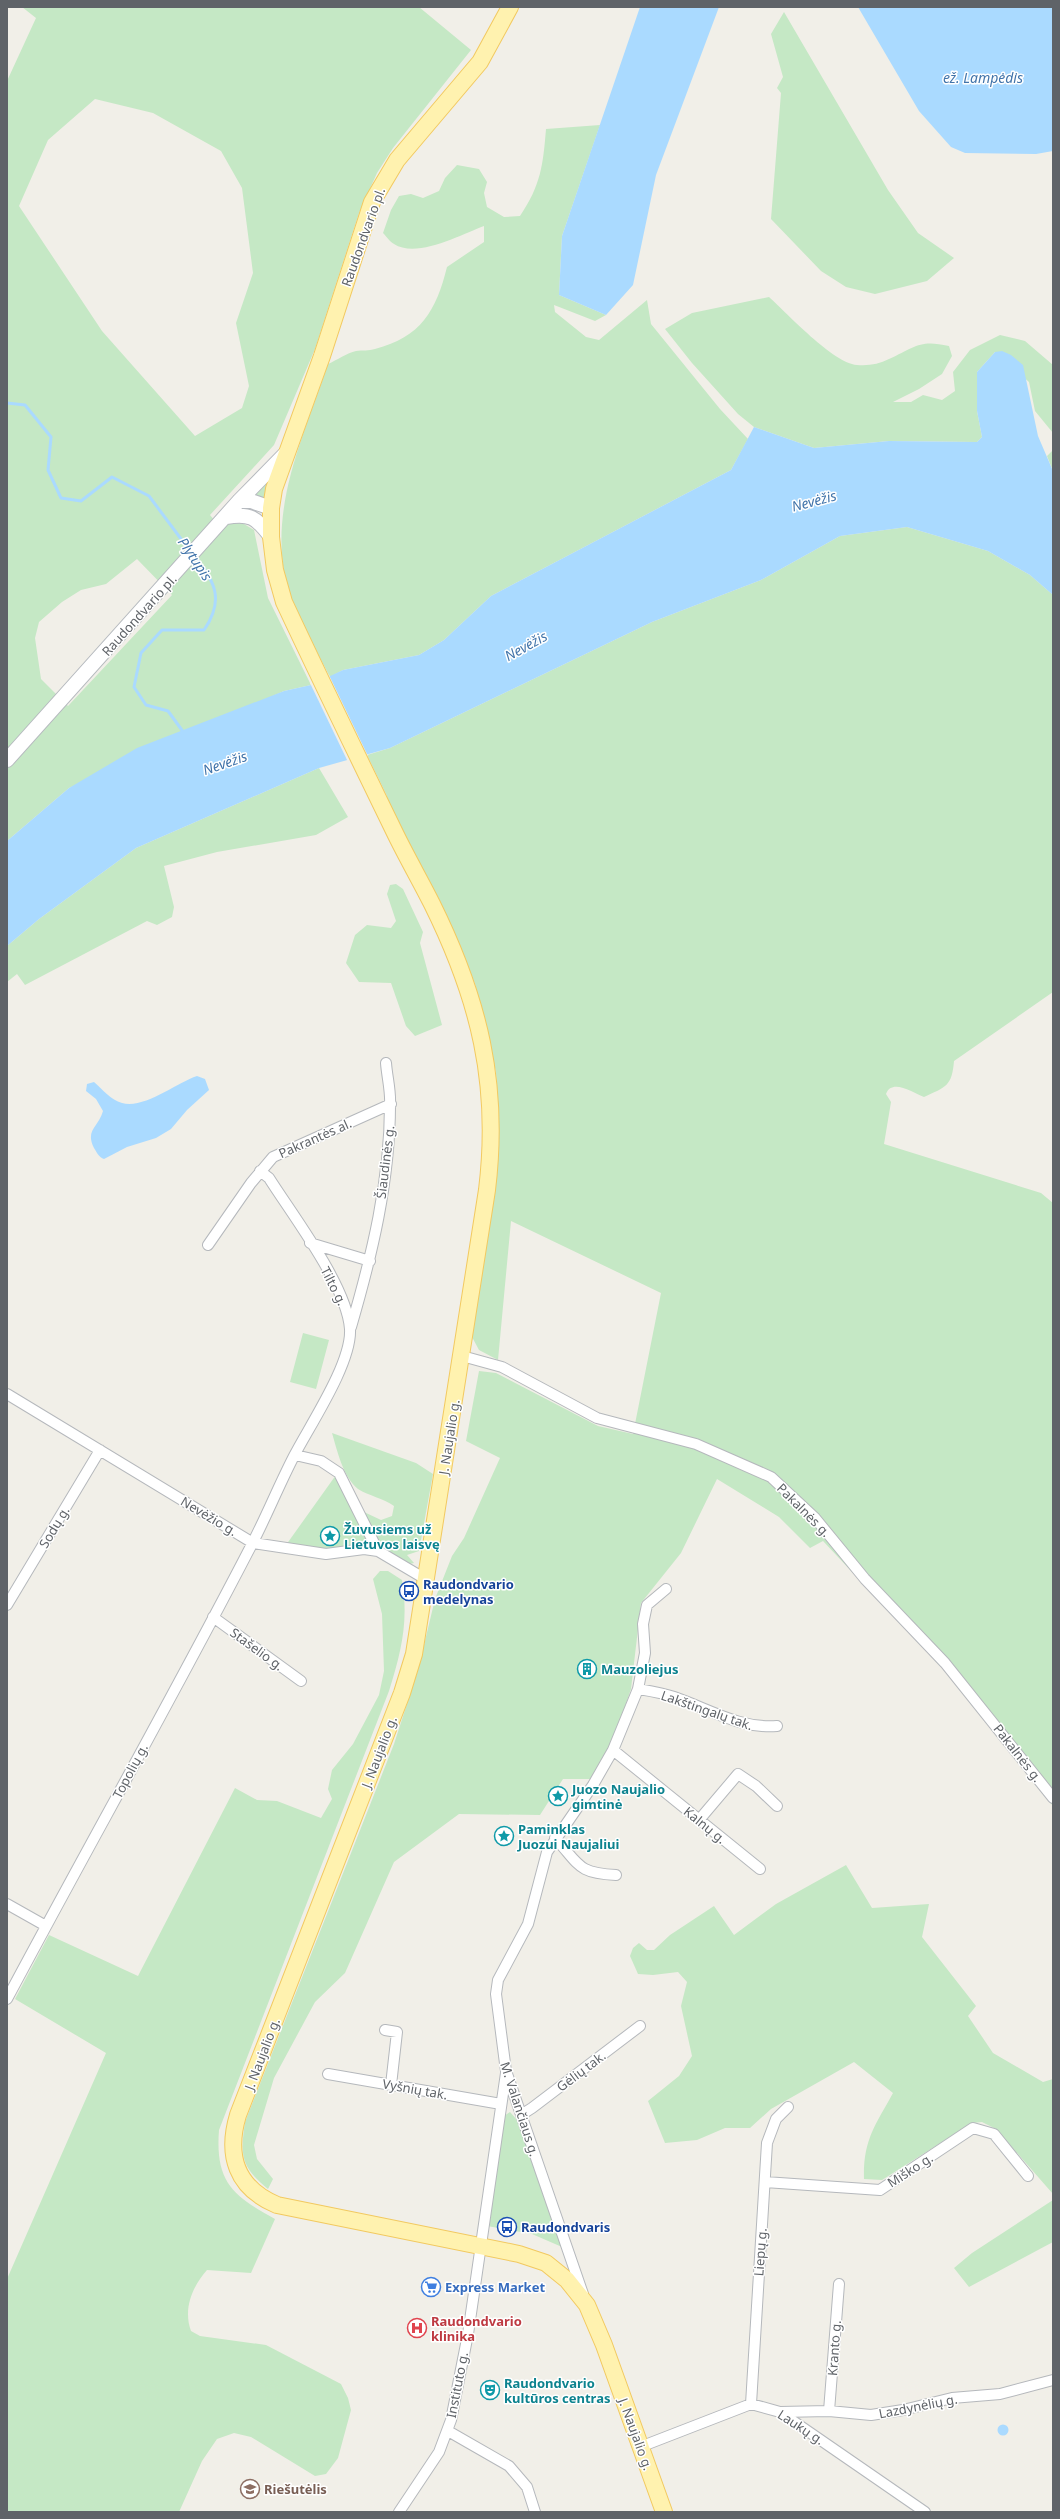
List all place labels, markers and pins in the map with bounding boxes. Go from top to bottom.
place label: Žuvusiems už Lietuvos laisvę [344,1520,440,1553]
place icon: Žuvusiems už Lietuvos laisvę [319,1525,341,1547]
place label: Raudondvario medelynas [423,1575,514,1608]
bus stop icon: Raudondvario medelynas [398,1580,420,1602]
building icon: Mauzoliejus [576,1658,598,1680]
place label: Mauzoliejus [601,1660,678,1678]
place label: Juozo Naujalio gimtinė [571,1780,665,1813]
place icon: Juozo Naujalio gimtinė [547,1785,569,1807]
place label: Paminklas Juozui Naujaliui [517,1820,620,1853]
place icon: Paminklas Juozui Naujaliui [493,1825,515,1847]
bus stop icon: Raudondvaris [496,2216,518,2238]
place label: Raudondvaris [521,2218,610,2236]
supermarket icon: Express Market [420,2276,442,2298]
place label: Express Market [445,2278,545,2296]
place label: Raudondvario klinika [431,2312,522,2345]
hospital icon: Raudondvario klinika [406,2317,428,2339]
place label: Raudondvario kultūros centras [504,2374,610,2407]
theatre icon: Raudondvario kultūros centras [479,2379,501,2401]
school or university icon: Riešutėlis [239,2478,261,2500]
place label: Riešutėlis [264,2480,327,2498]

